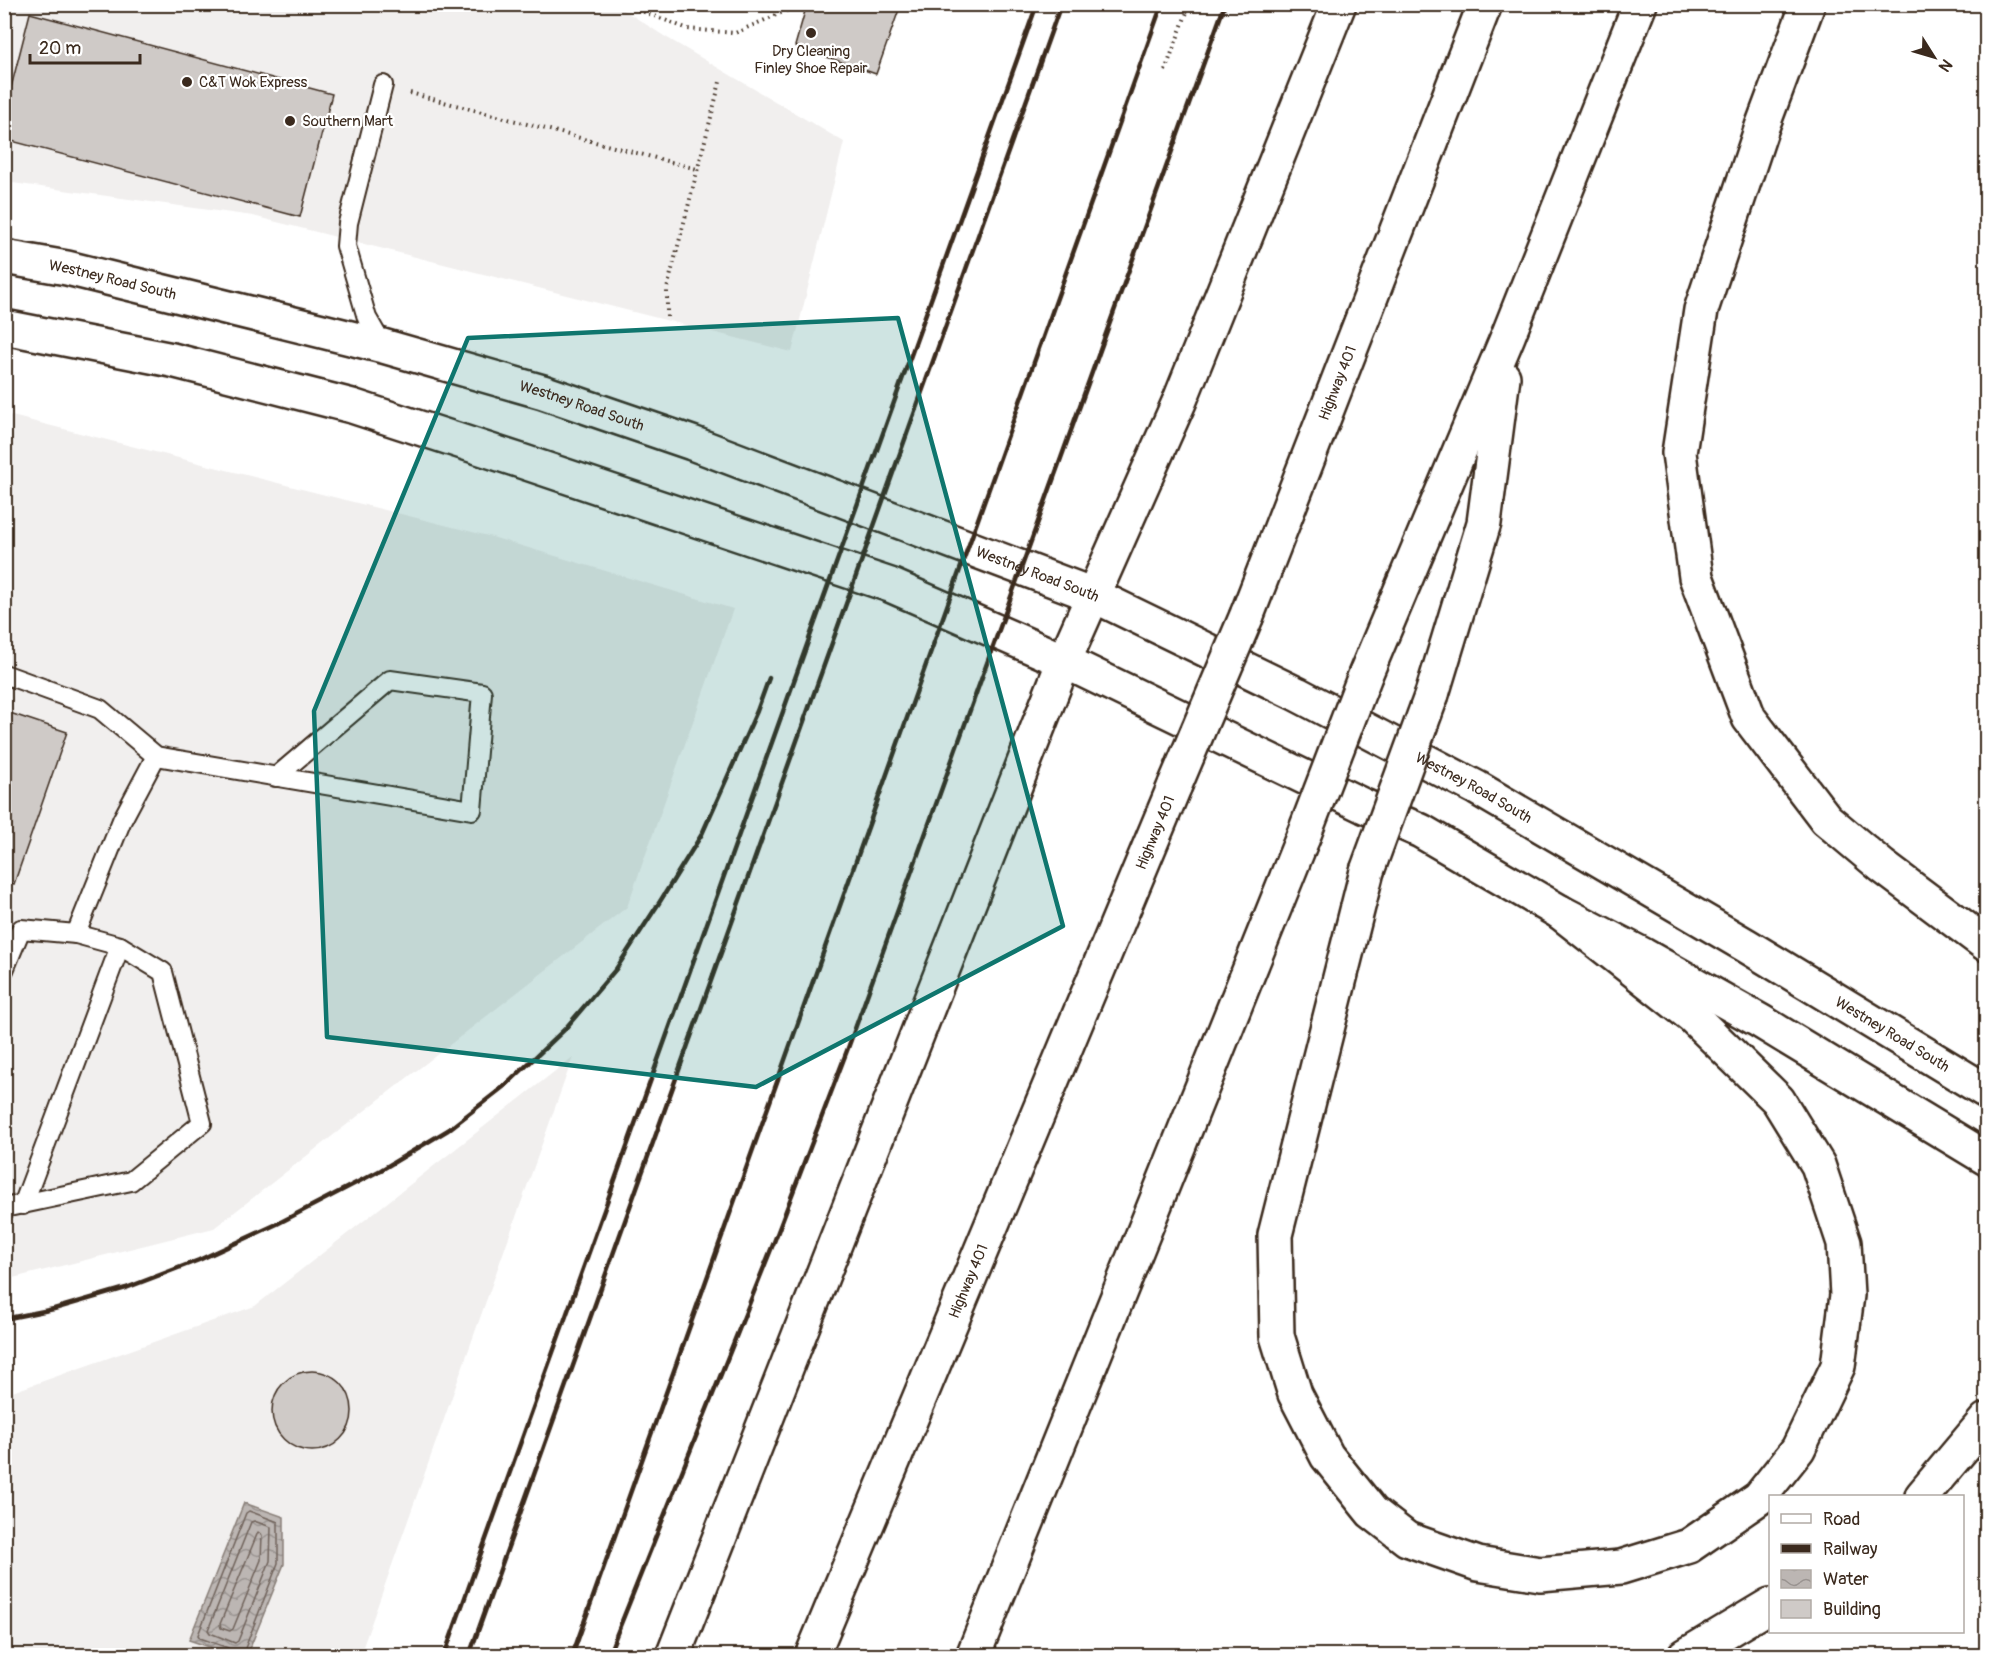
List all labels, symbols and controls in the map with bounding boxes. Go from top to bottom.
marker: Dry Cleaning Finley Shoe Repair [804,26,818,40]
scale bar [30,27,140,65]
north arrow [1904,27,1964,87]
text: 20 m [39,37,81,60]
place label: Dry Cleaning Finley Shoe Repair [754,42,868,78]
text: N [1934,55,1956,76]
place label: C&T Wok Express [199,73,307,92]
marker: C&T Wok Express [180,75,194,89]
place label: Southern Mart [302,112,394,131]
marker: Southern Mart [283,114,297,128]
street label: Westney Road South [47,256,178,305]
street label: Highway 401 [1315,343,1361,423]
street label: Westney Road South [517,377,646,436]
street label: Westney Road South [973,542,1102,607]
street label: Westney Road South [1412,748,1535,828]
street label: Highway 401 [1132,793,1179,873]
street label: Westney Road South [1832,993,1953,1077]
street label: Highway 401 [945,1242,993,1321]
legend [1769,1495,1964,1633]
text: Road [1823,1508,1860,1531]
text: Railway [1823,1538,1878,1561]
text: Water [1823,1568,1869,1591]
text: Building [1823,1598,1881,1621]

